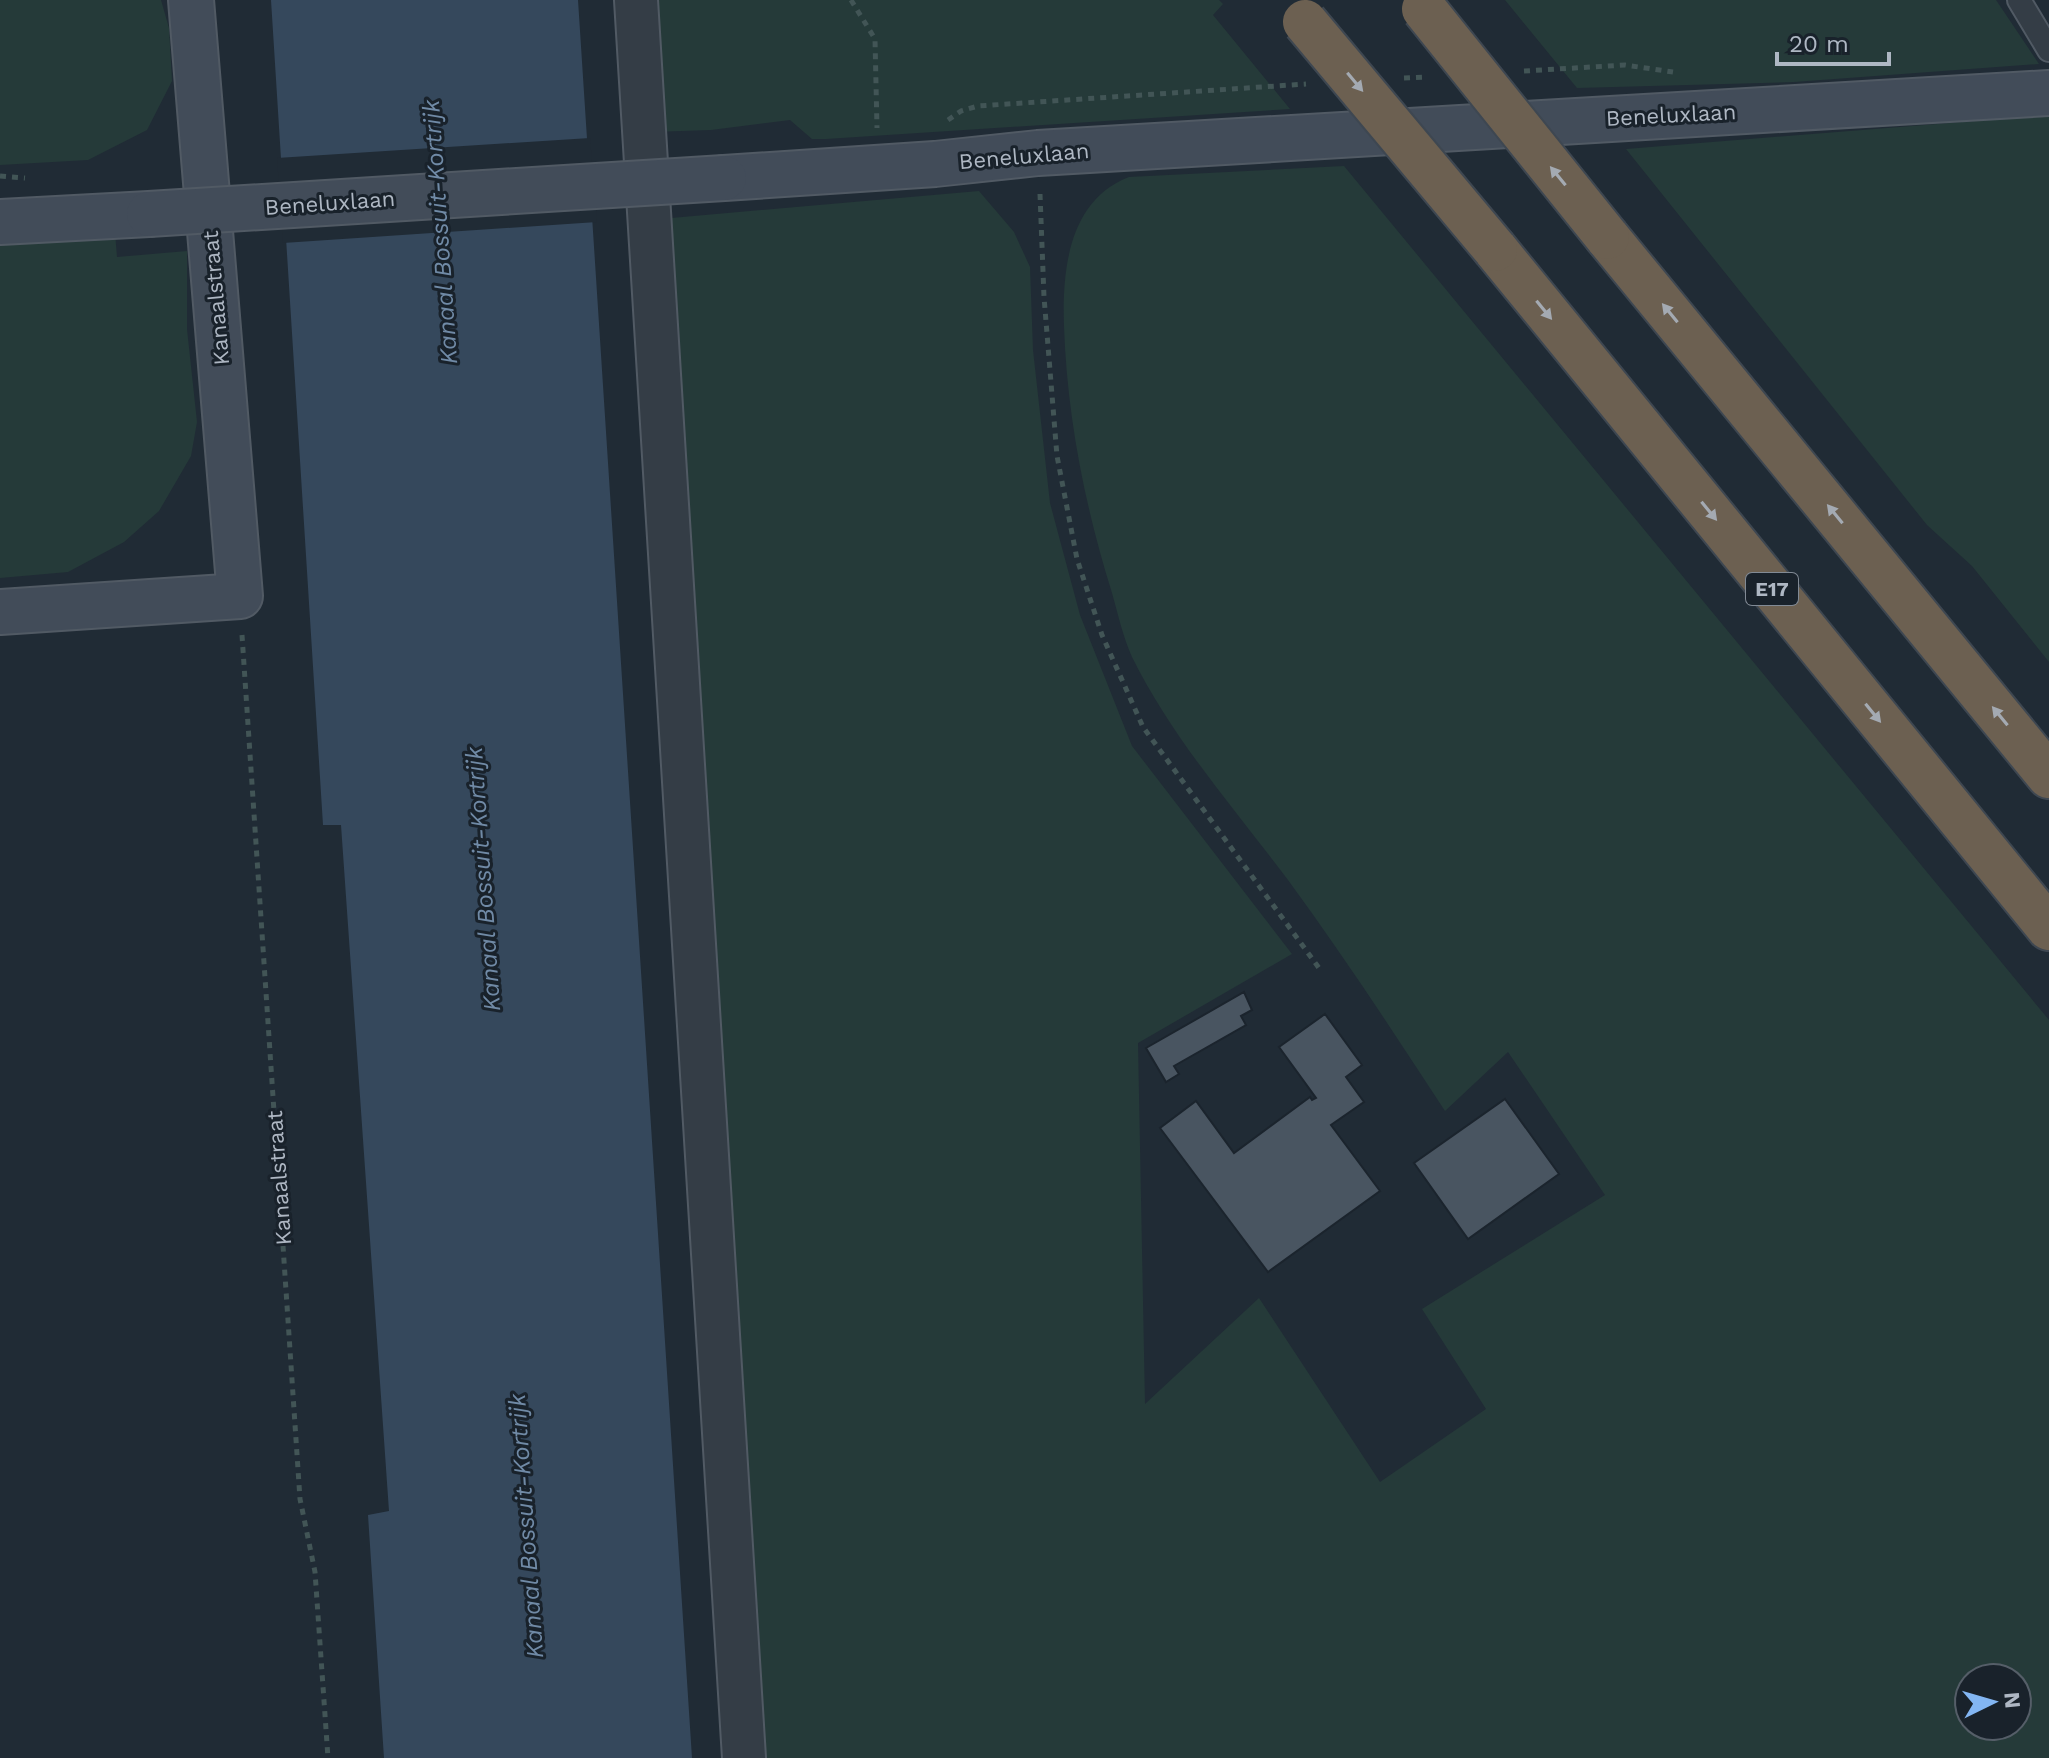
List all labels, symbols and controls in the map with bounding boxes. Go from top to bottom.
scale bar [1777,16,1889,66]
text: 20 m [1789,30,1849,58]
one-way arrow [1346,72,1363,92]
water label: Kanaal Bossuit-Kortrijk [417,98,463,365]
street label: Beneluxlaan [1605,99,1737,131]
street label: Beneluxlaan [958,138,1090,174]
one-way arrow [1551,166,1567,186]
street label: Beneluxlaan [264,186,396,220]
street label: Kanaalstraat [198,230,234,366]
one-way arrow [1536,300,1552,320]
one-way arrow [1662,303,1679,323]
one-way arrow [1700,501,1717,521]
one-way arrow [1827,505,1844,525]
road number: E17 [1746,573,1798,605]
one-way arrow [1864,702,1881,722]
one-way arrow [1991,705,2008,726]
water label: Kanaal Bossuit-Kortrijk [460,745,506,1012]
street label: Kanaalstraat [262,1110,296,1246]
water label: Kanaal Bossuit-Kortrijk [503,1392,549,1659]
north arrow [1953,1662,2033,1742]
text: N [1999,1691,2026,1710]

